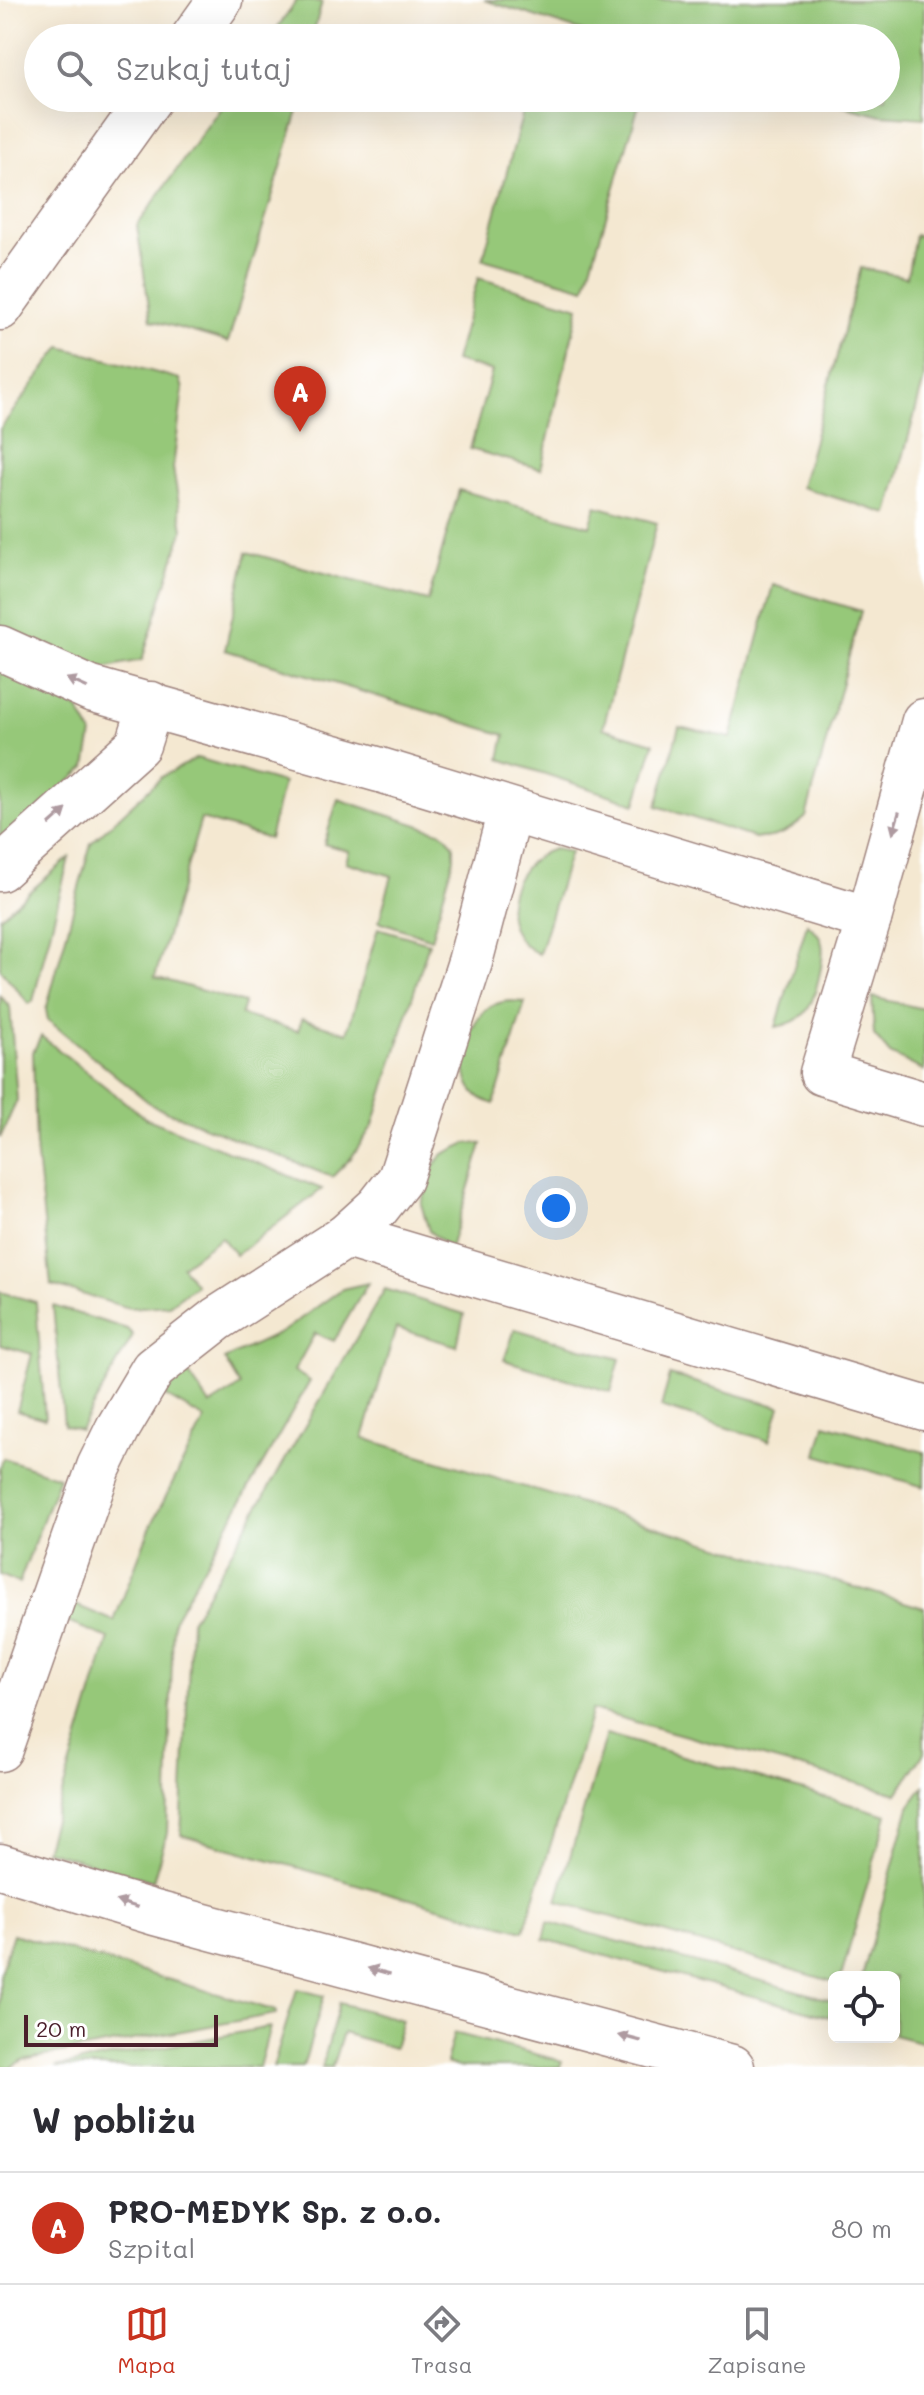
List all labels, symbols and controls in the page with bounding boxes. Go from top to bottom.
search box [24,24,900,112]
icon: search [52,46,96,90]
text: Szukaj tutaj [116,48,292,88]
pin: A [274,366,326,432]
one-way arrow [65,676,88,690]
one-way arrow [49,809,68,827]
one-way arrow [889,811,901,836]
your location [536,1188,576,1228]
one-way arrow [115,1897,139,1910]
one-way arrow [366,1964,390,1977]
map controls [828,1971,900,2043]
button: locate [828,1971,900,2043]
scale bar [24,2011,218,2047]
text: 20 m [36,2014,86,2043]
one-way arrow [617,2032,642,2044]
text: W pobliżu [32,2097,196,2142]
text: PRO-MEDYK Sp. z o.o. [108,2191,442,2231]
text: A [49,2211,67,2245]
text: 80 m [831,2211,892,2245]
text: Szpital [108,2231,195,2265]
tab: Mapa [118,2302,176,2379]
tab: Trasa [411,2302,472,2379]
tab: Zapisane [707,2302,806,2379]

